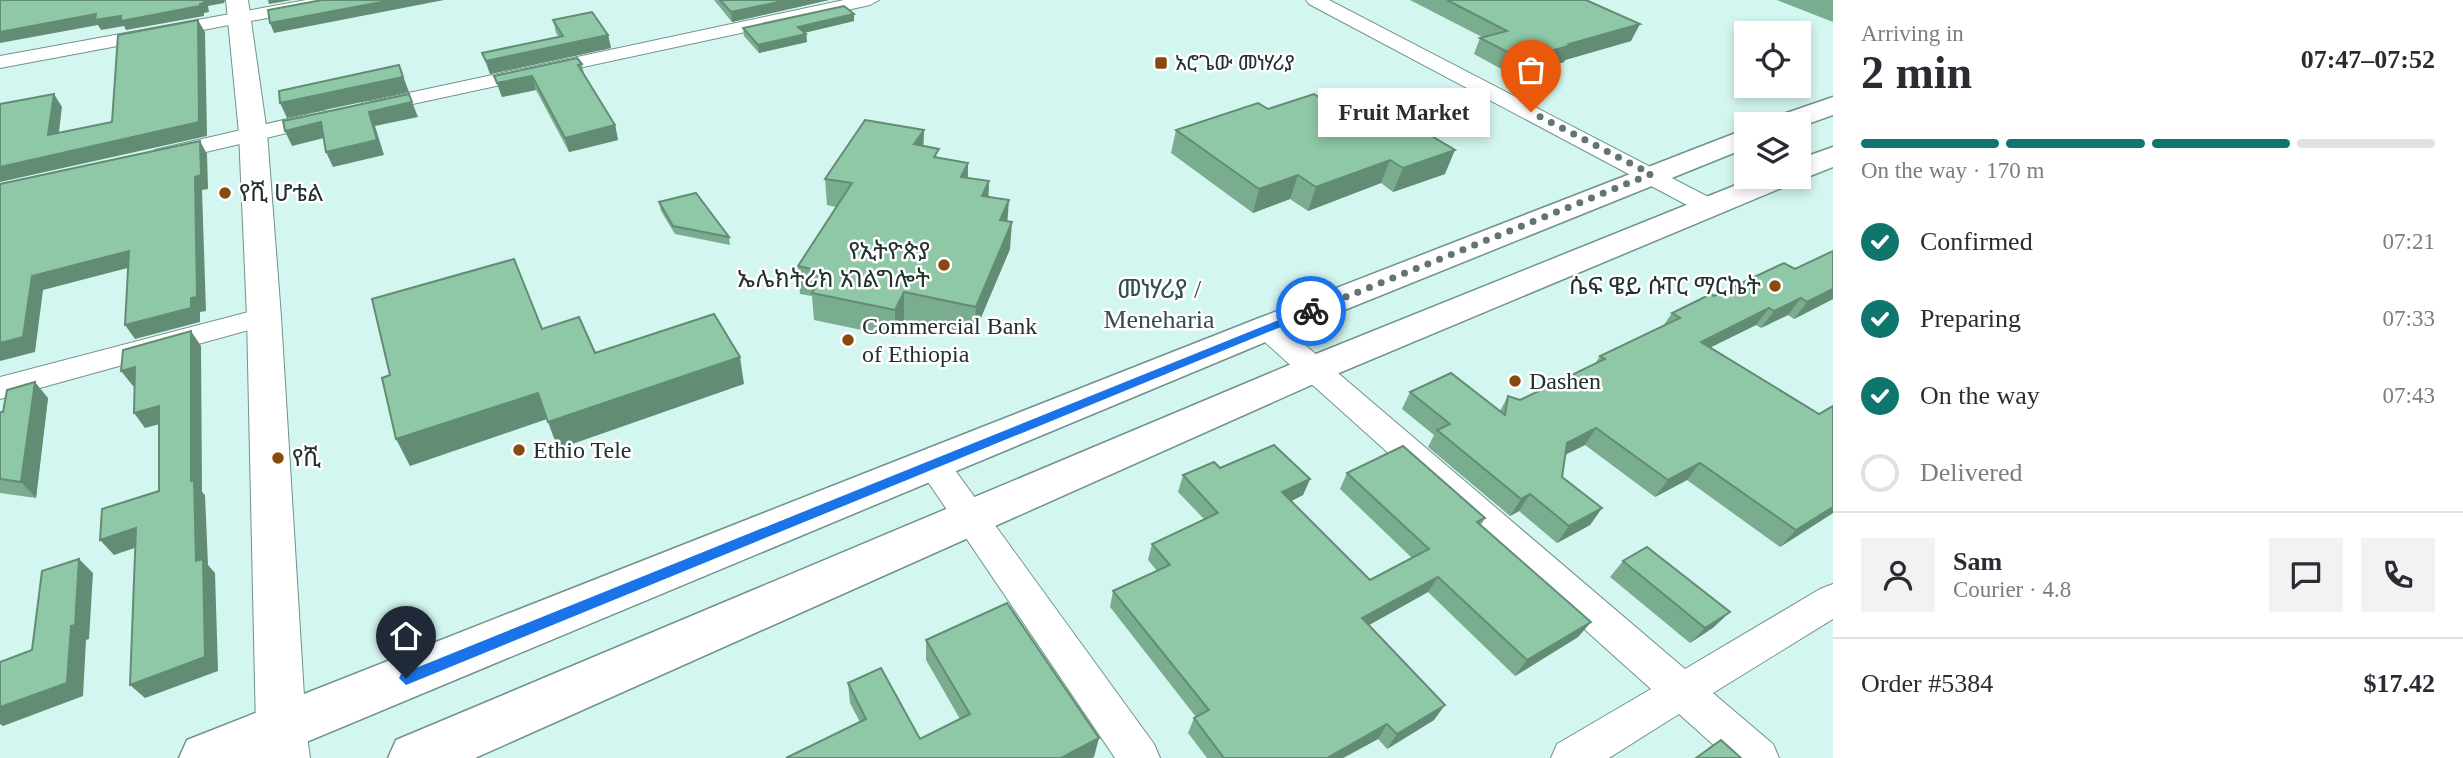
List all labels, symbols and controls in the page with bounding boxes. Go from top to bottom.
map controls [1734,21,1811,189]
button: locate [1734,21,1811,98]
text: Arriving in [1861,21,1964,46]
pin [1501,40,1561,112]
text: 07:47–07:52 [2301,45,2435,74]
text: 2 min [1861,47,1972,98]
place label: አሮጌው መነሃሪያ [1175,51,1295,75]
icon: bag [1512,51,1550,89]
marker: አሮጌው መነሃሪያ [1153,55,1169,71]
callout: Fruit Market [1318,88,1489,136]
text: Fruit Market [1339,100,1469,125]
button: layers [1734,112,1811,189]
text: On the way · 170 m [1861,158,2044,183]
place label: የሺ ሆቴል [239,180,323,206]
marker: የሺ ሆቴል [217,185,233,201]
icon: check [1861,223,1899,261]
text: Confirmed [1920,227,2033,256]
text: 07:21 [2383,229,2435,254]
place label: የኢትዮጵያ ኤሌክትሪክ አገልግሎት [737,238,931,292]
marker: የኢትዮጵያ ኤሌክትሪክ አገልግሎት [936,257,952,273]
place label: ሴፍ ዌይ ሱፐር ማርኬት [1569,273,1762,299]
district label: መነሃሪያ / Meneharia [1103,275,1215,334]
courier [1276,276,1346,346]
marker: ሴፍ ዌይ ሱፐር ማርኬት [1767,278,1783,294]
icon: bike [1292,292,1330,330]
icon: check [1861,300,1899,338]
text: Preparing [1920,304,2021,333]
text: 07:33 [2383,306,2435,331]
place label: Commercial Bank of Ethiopia [862,313,1037,367]
marker: Commercial Bank of Ethiopia [840,332,856,348]
place label: Dashen [1529,368,1601,394]
marker: Dashen [1507,373,1523,389]
icon: check [1861,377,1899,415]
text: On the way [1920,381,2040,410]
text: 07:43 [2383,383,2435,408]
place label: Ethio Tele [533,437,632,463]
marker: Ethio Tele [511,442,527,458]
place label: የሺ [292,445,321,471]
marker: የሺ [270,450,286,466]
text: Delivered [1920,458,2023,487]
button: person [1861,538,1935,612]
button: chat [2269,538,2343,612]
button: phone [2361,538,2435,612]
text: Sam [1953,547,2002,576]
text: Courier · 4.8 [1953,577,2071,602]
pin [376,606,436,678]
icon: home [387,617,425,655]
text: Order #5384 [1861,669,1993,698]
text: $17.42 [2364,669,2435,698]

